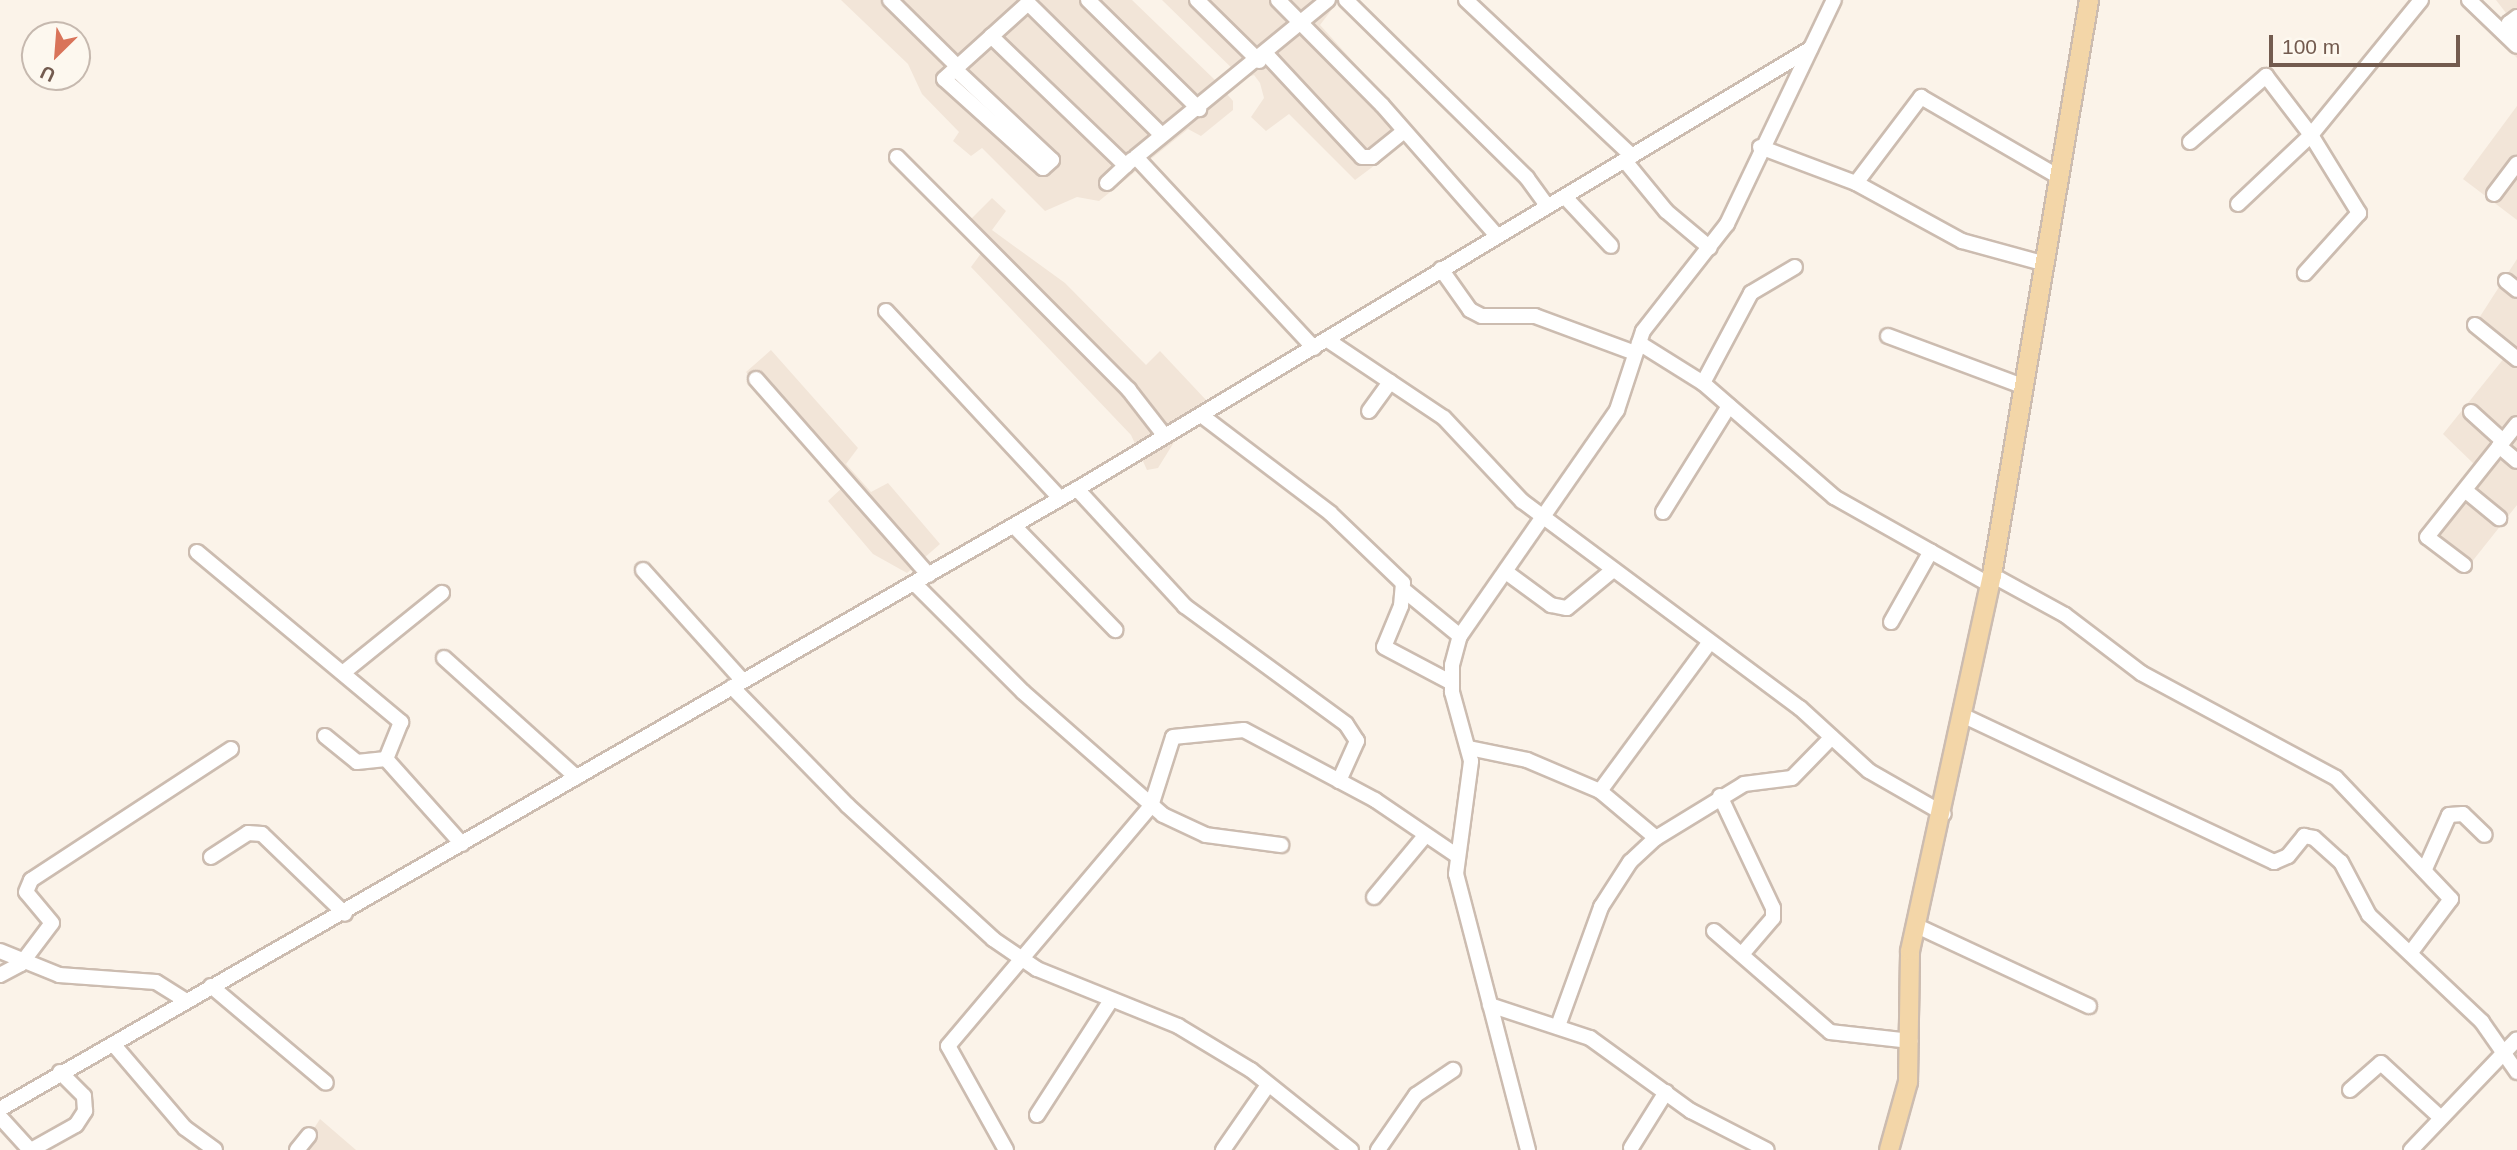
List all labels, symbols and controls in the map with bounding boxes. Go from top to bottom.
north arrow [21,21,91,91]
scale bar [2272,21,2463,65]
text: 100 m [2282,35,2340,58]
text: U [37,61,58,86]

